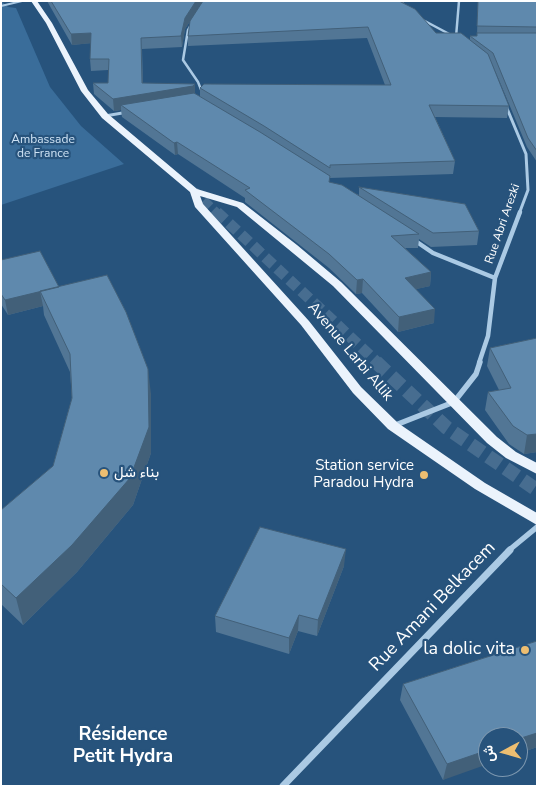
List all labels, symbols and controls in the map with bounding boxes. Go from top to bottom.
park label: Ambassade de France [11,133,75,161]
street label: Rue Abri Arezki [483,182,523,266]
street label: Avenue Larbi Allik [303,299,397,405]
place label: Station service Paradou Hydra [313,457,414,492]
place label: بناء شل [114,464,159,482]
marker: بناء شل [98,467,110,479]
marker: Station service Paradou Hydra [418,469,430,481]
street label: Rue Amani Belkacem [365,538,501,676]
place label: la dolic vita [423,639,515,661]
marker: la dolic vita [519,644,531,656]
district label: Résidence Petit Hydra [73,724,173,768]
north arrow [478,727,528,777]
text: ش [478,744,499,763]

